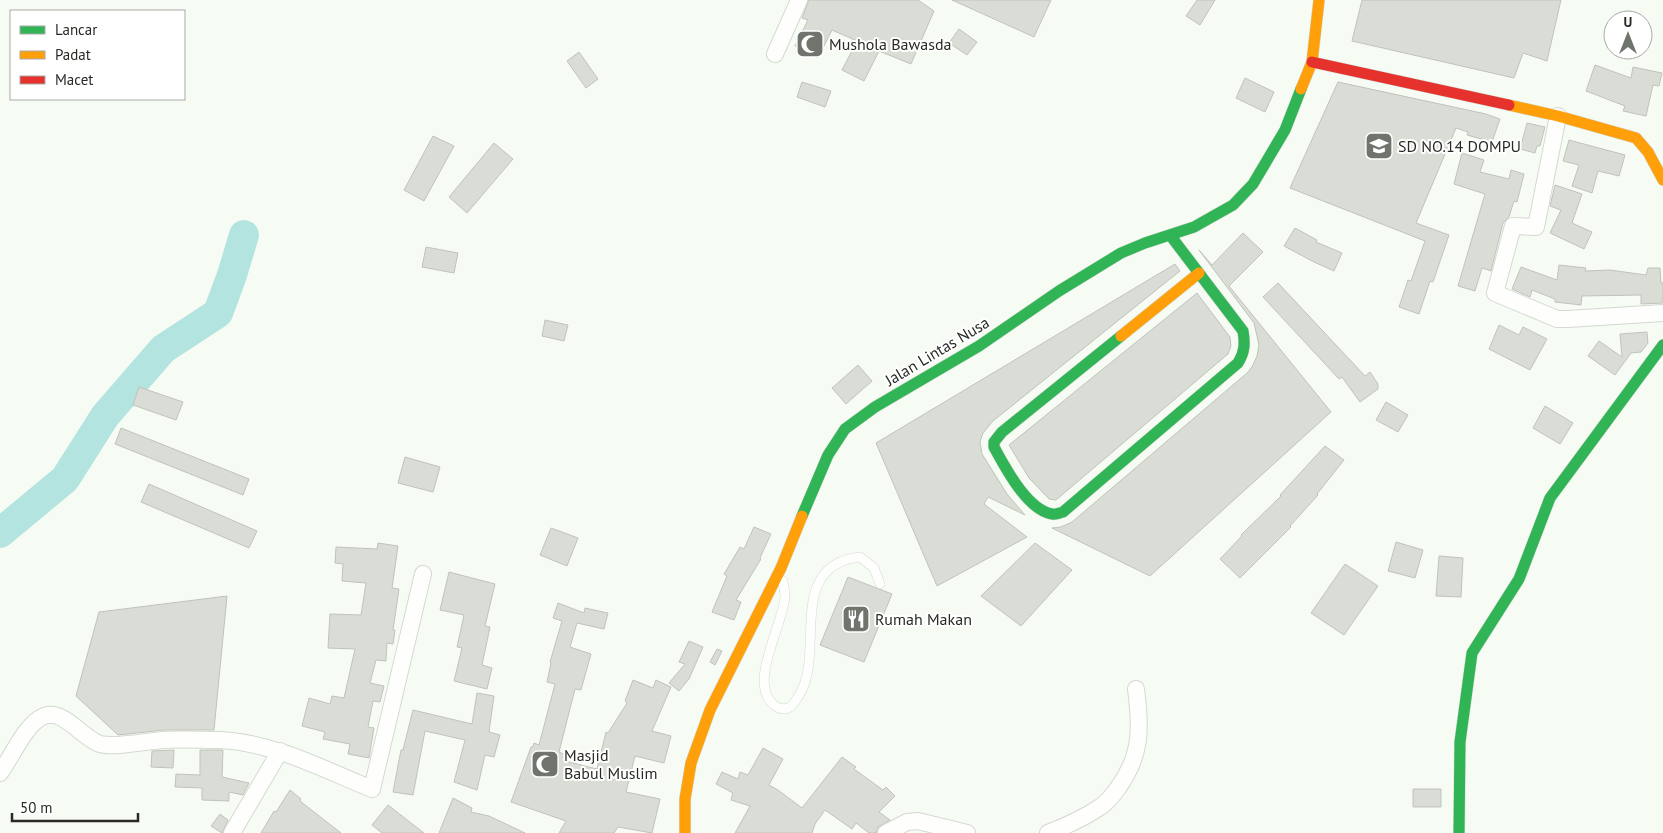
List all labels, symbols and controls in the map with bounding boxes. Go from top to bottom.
legend [10,10,185,100]
north arrow [1603,10,1653,60]
text: U [1624,13,1632,31]
text: Lancar [55,20,97,39]
mosque icon: Mushola Bawasda [795,29,825,59]
place label: Mushola Bawasda [829,34,951,54]
text: Padat [55,45,91,64]
text: Macet [55,70,93,89]
school or university icon: SD NO.14 DOMPU [1364,131,1394,161]
place label: SD NO.14 DOMPU [1398,136,1521,156]
street label: Jalan Lintas Nusa [880,312,993,390]
restaurant icon: Rumah Makan [841,604,871,634]
place label: Rumah Makan [875,609,972,629]
place label: Masjid Babul Muslim [564,745,657,783]
mosque icon: Masjid Babul Muslim [530,749,560,779]
scale bar [12,790,139,822]
text: 50 m [20,798,53,817]

